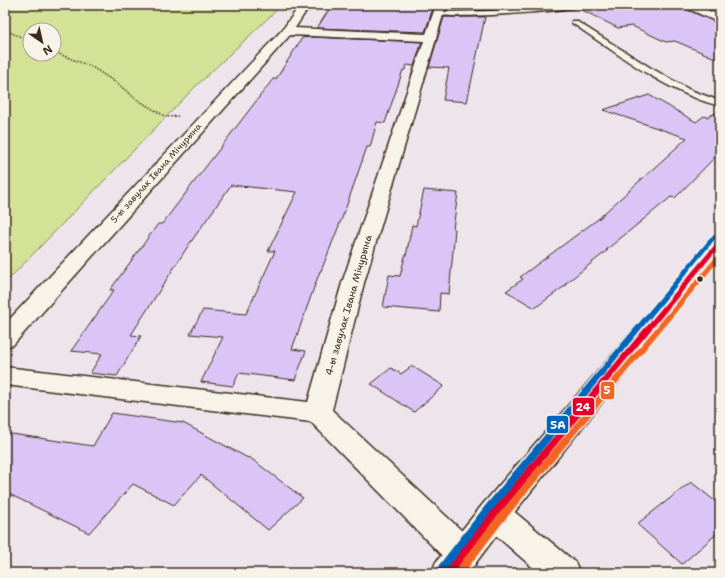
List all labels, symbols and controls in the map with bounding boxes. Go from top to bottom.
north arrow [22,22,62,62]
text: N [39,41,55,59]
street label: 5-ы завулак Івана Мічурына [108,120,204,225]
street label: 4-ы завулак Івана Мічурына [322,233,375,377]
unlabelled marker [695,274,705,284]
line badge: 5 [600,381,615,400]
text: 5 [604,383,611,398]
line badge: 24 [572,397,595,416]
text: 24 [576,400,591,415]
line badge: 5А [546,415,569,434]
text: 5А [550,418,566,433]

